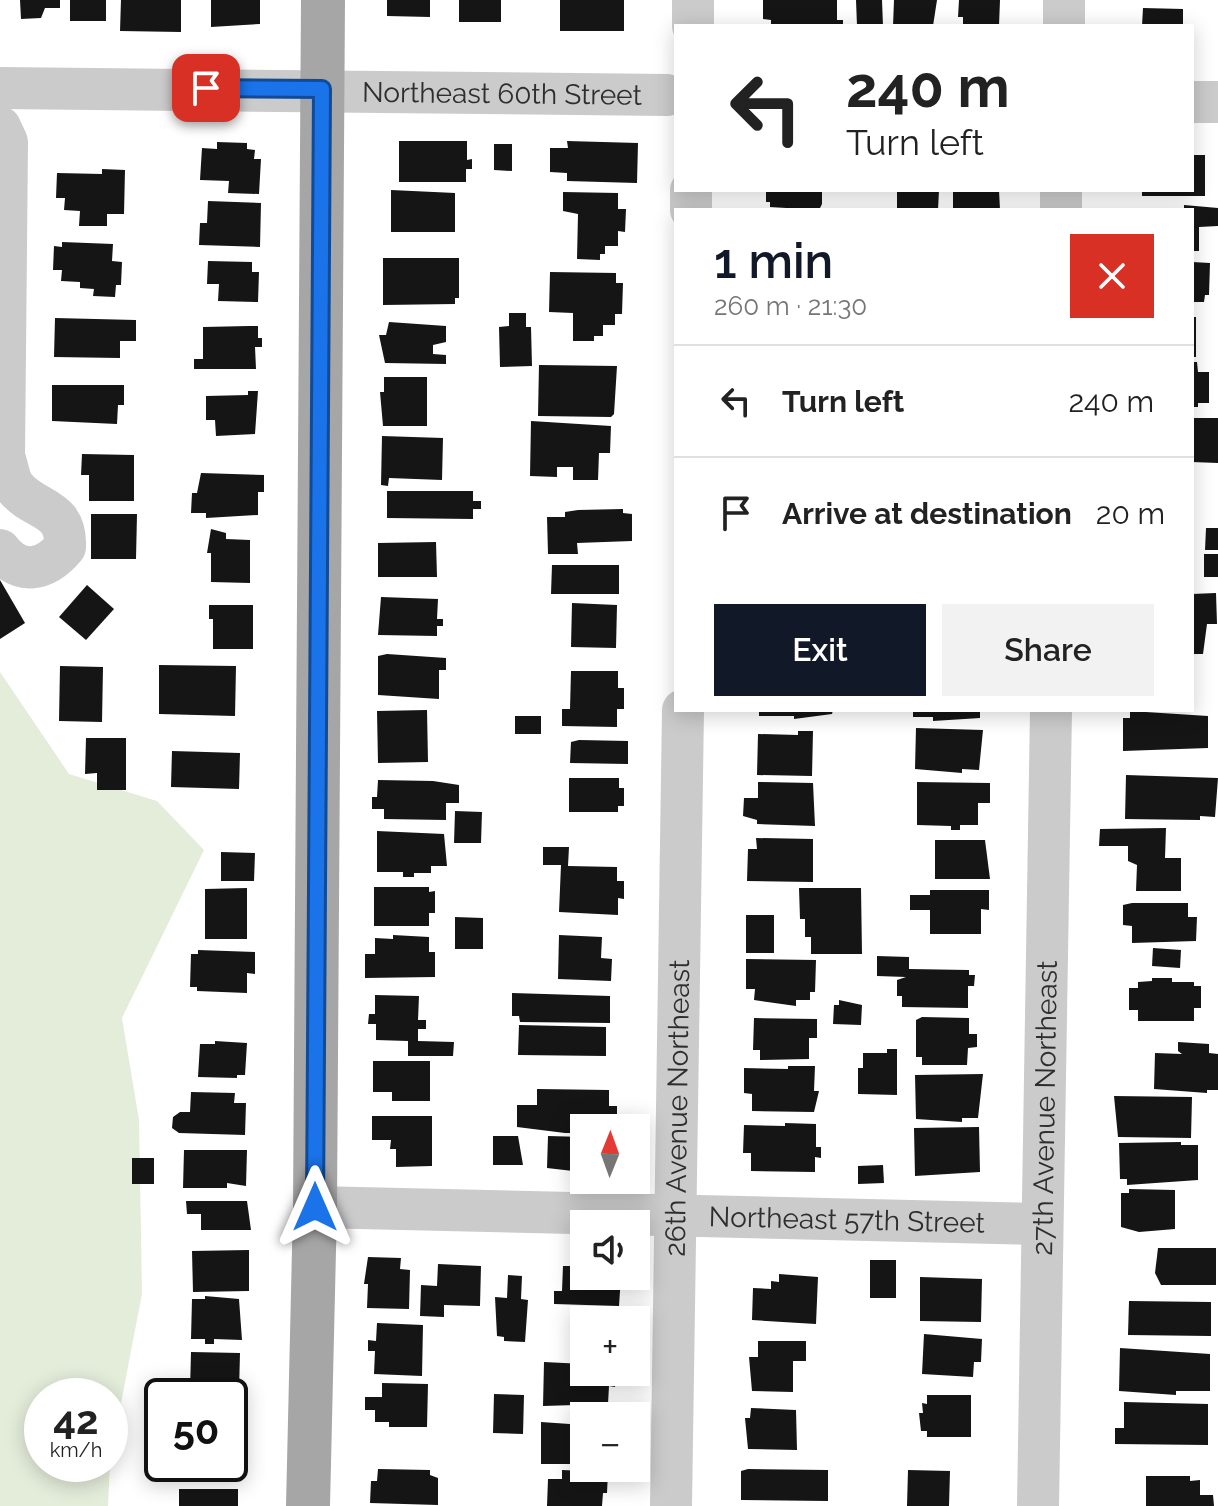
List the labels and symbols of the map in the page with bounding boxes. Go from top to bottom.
pin [172,54,240,122]
street label: Northeast 60th Street [362,75,643,111]
street label: 26th Avenue Northeast [658,959,696,1257]
street label: 27th Avenue Northeast [1026,960,1063,1256]
north arrow [570,1114,650,1194]
position arrow [273,1165,357,1249]
street label: Northeast 57th Street [708,1200,986,1239]
speed limit sign: 50 [144,1378,248,1482]

